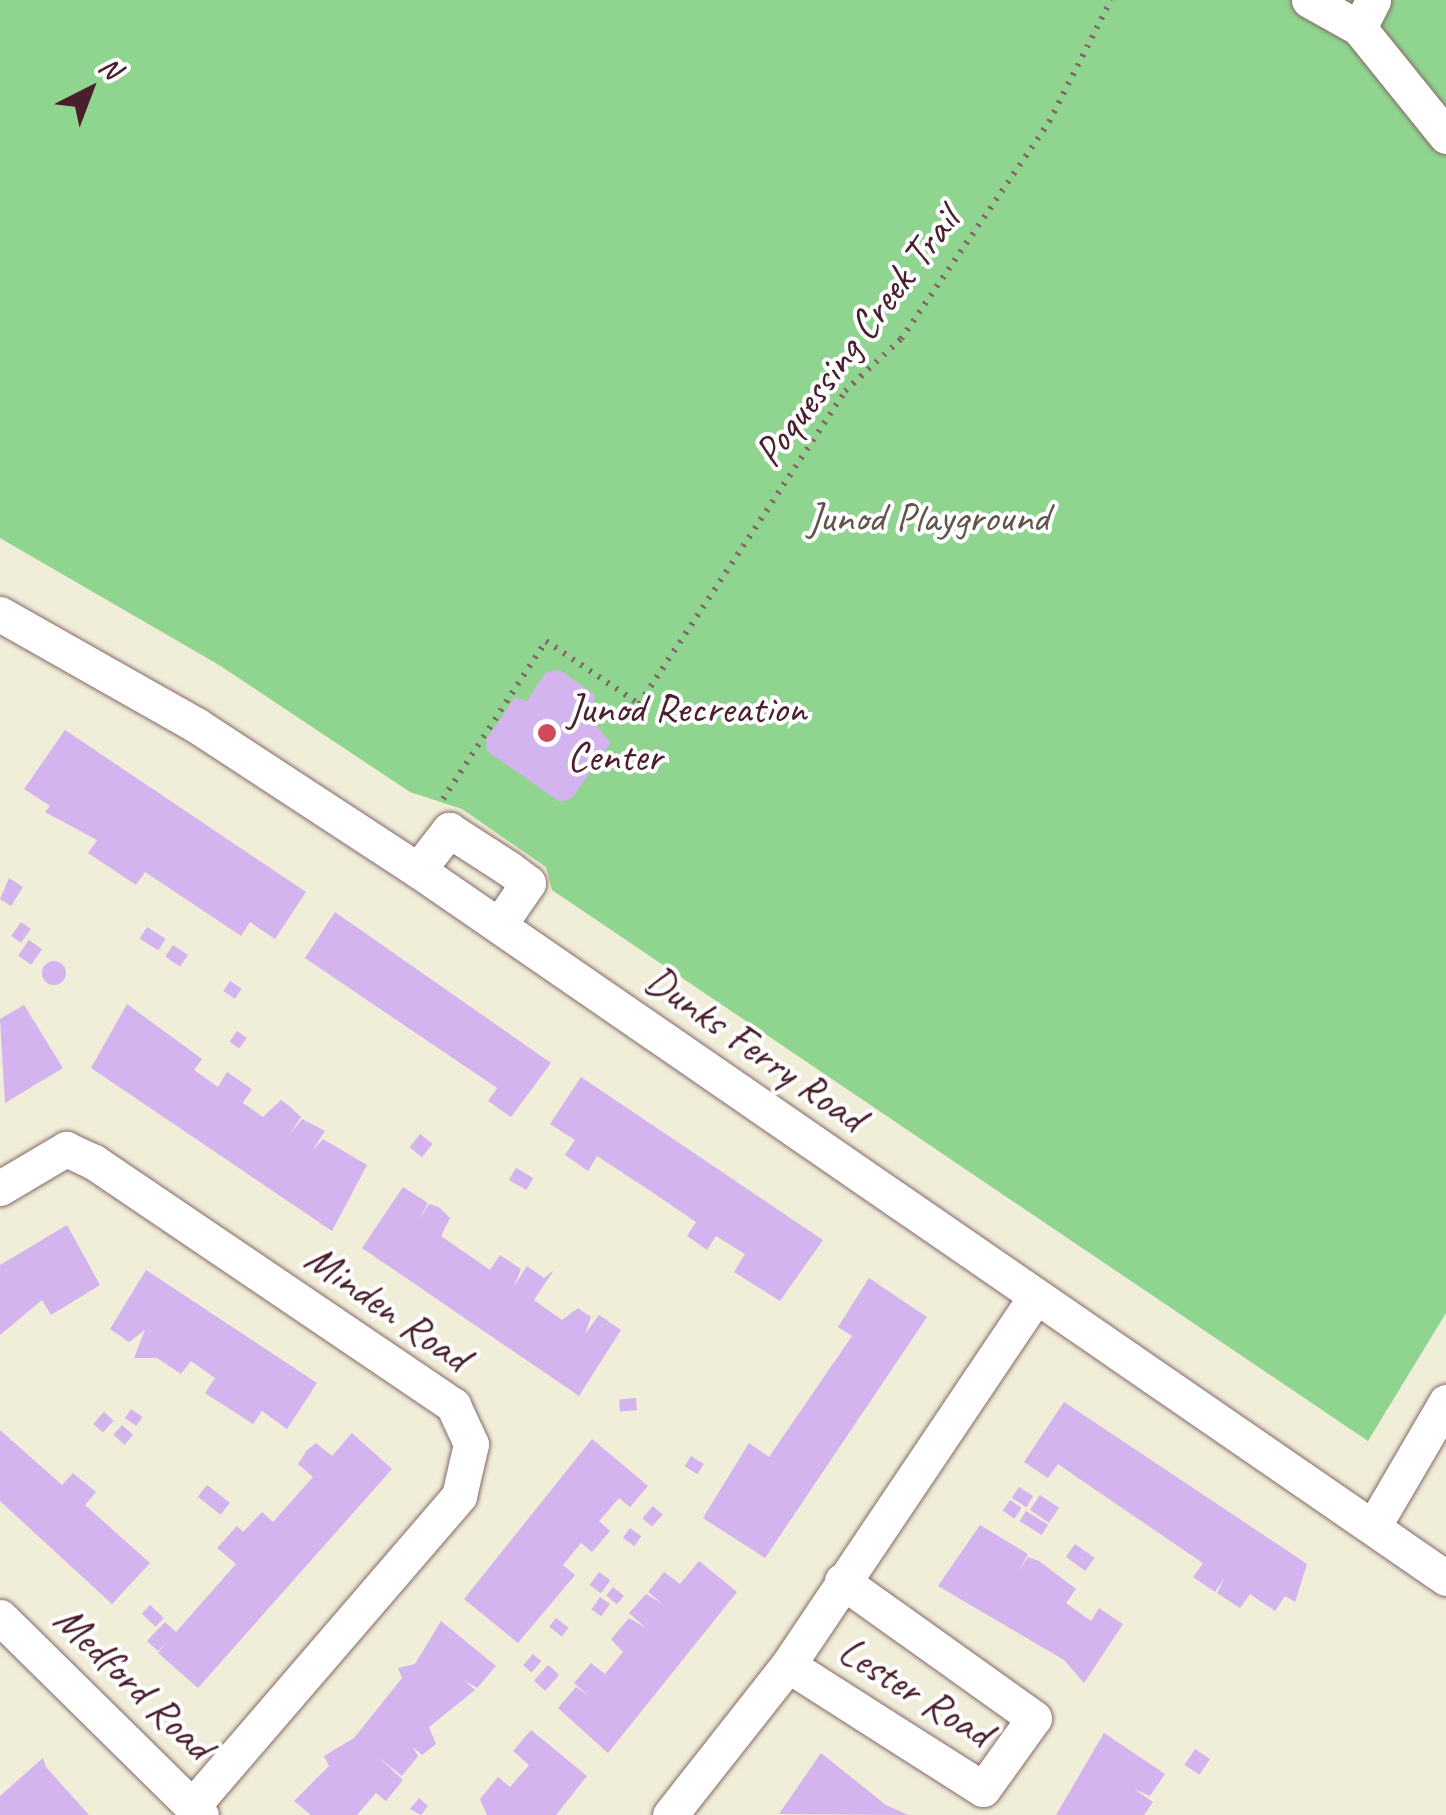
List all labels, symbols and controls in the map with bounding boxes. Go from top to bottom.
north arrow [40,40,140,140]
text: N [92,49,129,86]
street label: Poquessing Creek Trail [743,198,971,476]
park label: Junod Playground [806,493,1050,543]
place label: Junod Recreation Center [567,684,807,782]
marker: Junod Recreation Center [536,722,558,744]
street label: Dunks Ferry Road [636,955,874,1143]
street label: Minden Road [296,1234,478,1382]
street label: Medford Road [44,1596,222,1770]
street label: Lester Road [830,1626,1000,1758]

